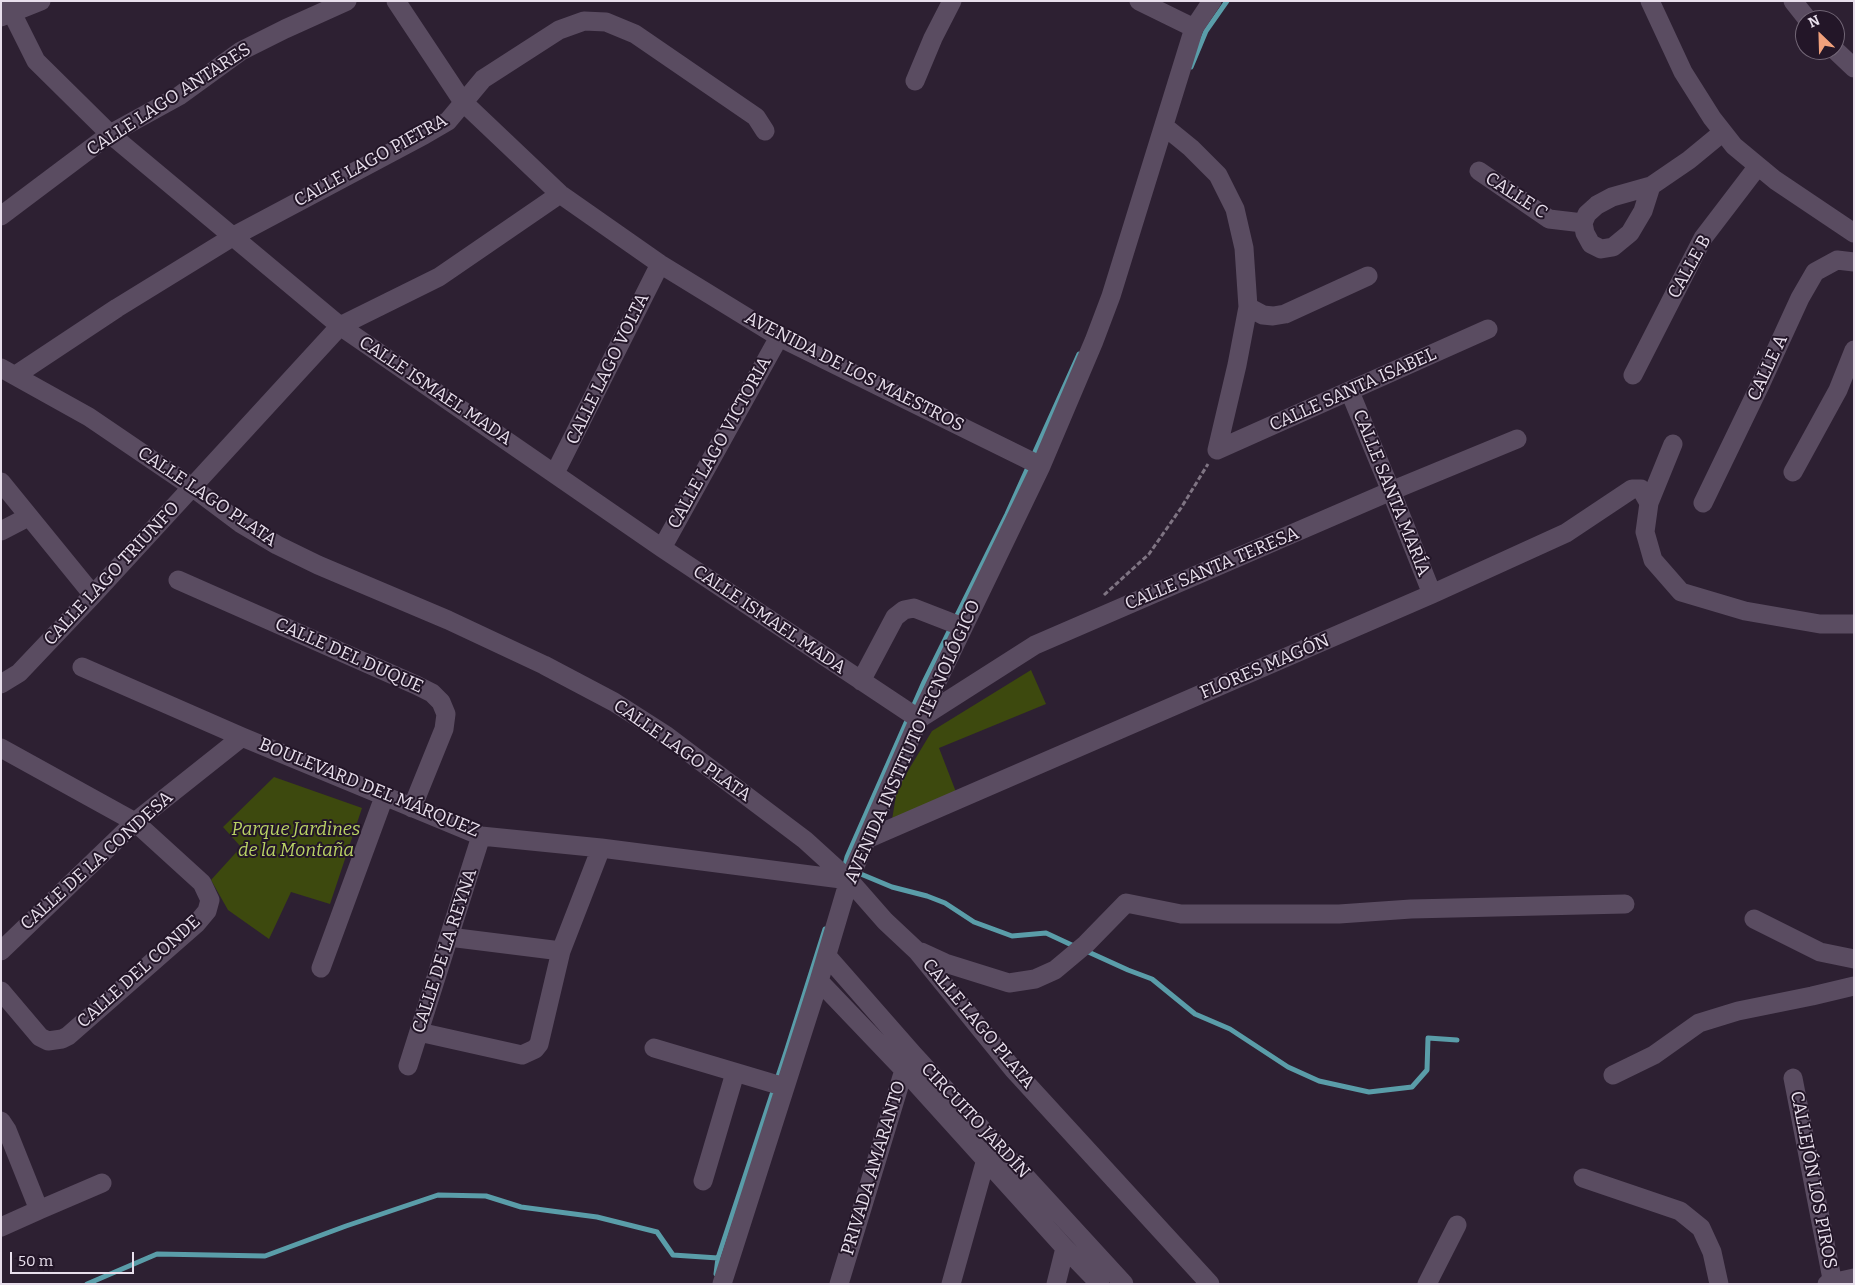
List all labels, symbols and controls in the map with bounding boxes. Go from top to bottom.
north arrow [1795,10,1845,60]
text: N [1806,12,1822,32]
street label: CALLE LAGO ANTARES [83,39,255,161]
street label: CALLE LAGO PIETRA [291,110,451,212]
street label: CALLE C [1481,168,1551,224]
street label: CALLE B [1664,231,1716,303]
street label: CALLE LAGO VOLTA [562,290,654,448]
street label: AVENIDA DE LOS MAESTROS [741,307,967,437]
street label: CALLE A [1743,331,1793,405]
street label: CALLE ISMAEL MADA [354,332,516,450]
street label: CALLE SANTA ISABEL [1266,344,1440,436]
street label: CALLE LAGO VICTORIA [664,353,776,533]
street label: CALLE SANTA MARÍA [1348,407,1434,579]
street label: CALLE LAGO PLATA [133,442,281,552]
street label: CALLE LAGO TRIUNFO [40,498,184,650]
street label: CALLE SANTA TERESA [1122,523,1302,615]
street label: CALLE ISMAEL MADA [688,561,850,679]
street label: AVENIDA INSTITUTO TECNOLÓGICO [840,597,986,887]
street label: CALLE DEL DUQUE [272,614,426,698]
street label: FLORES MAGÓN [1197,630,1333,704]
street label: CALLE LAGO PLATA [609,695,755,807]
street label: BOULEVARD DEL MÁRQUEZ [256,734,482,842]
street label: CALLE DE LA CONDESA [16,787,178,935]
park label: Parque Jardines de la Montaña [232,819,360,862]
street label: CALLE DE LA REYNA [408,866,482,1036]
street label: CALLE DEL CONDE [73,911,205,1033]
street label: CALLE LAGO PLATA [917,955,1039,1093]
street label: CIRCUITO JARDÍN [916,1059,1034,1183]
street label: PRIVADA AMARANTO [837,1078,911,1258]
street label: CALLEJÓN LOS PIROS [1785,1089,1841,1271]
scale bar [12,1242,136,1274]
text: 50 m [18,1252,53,1270]

